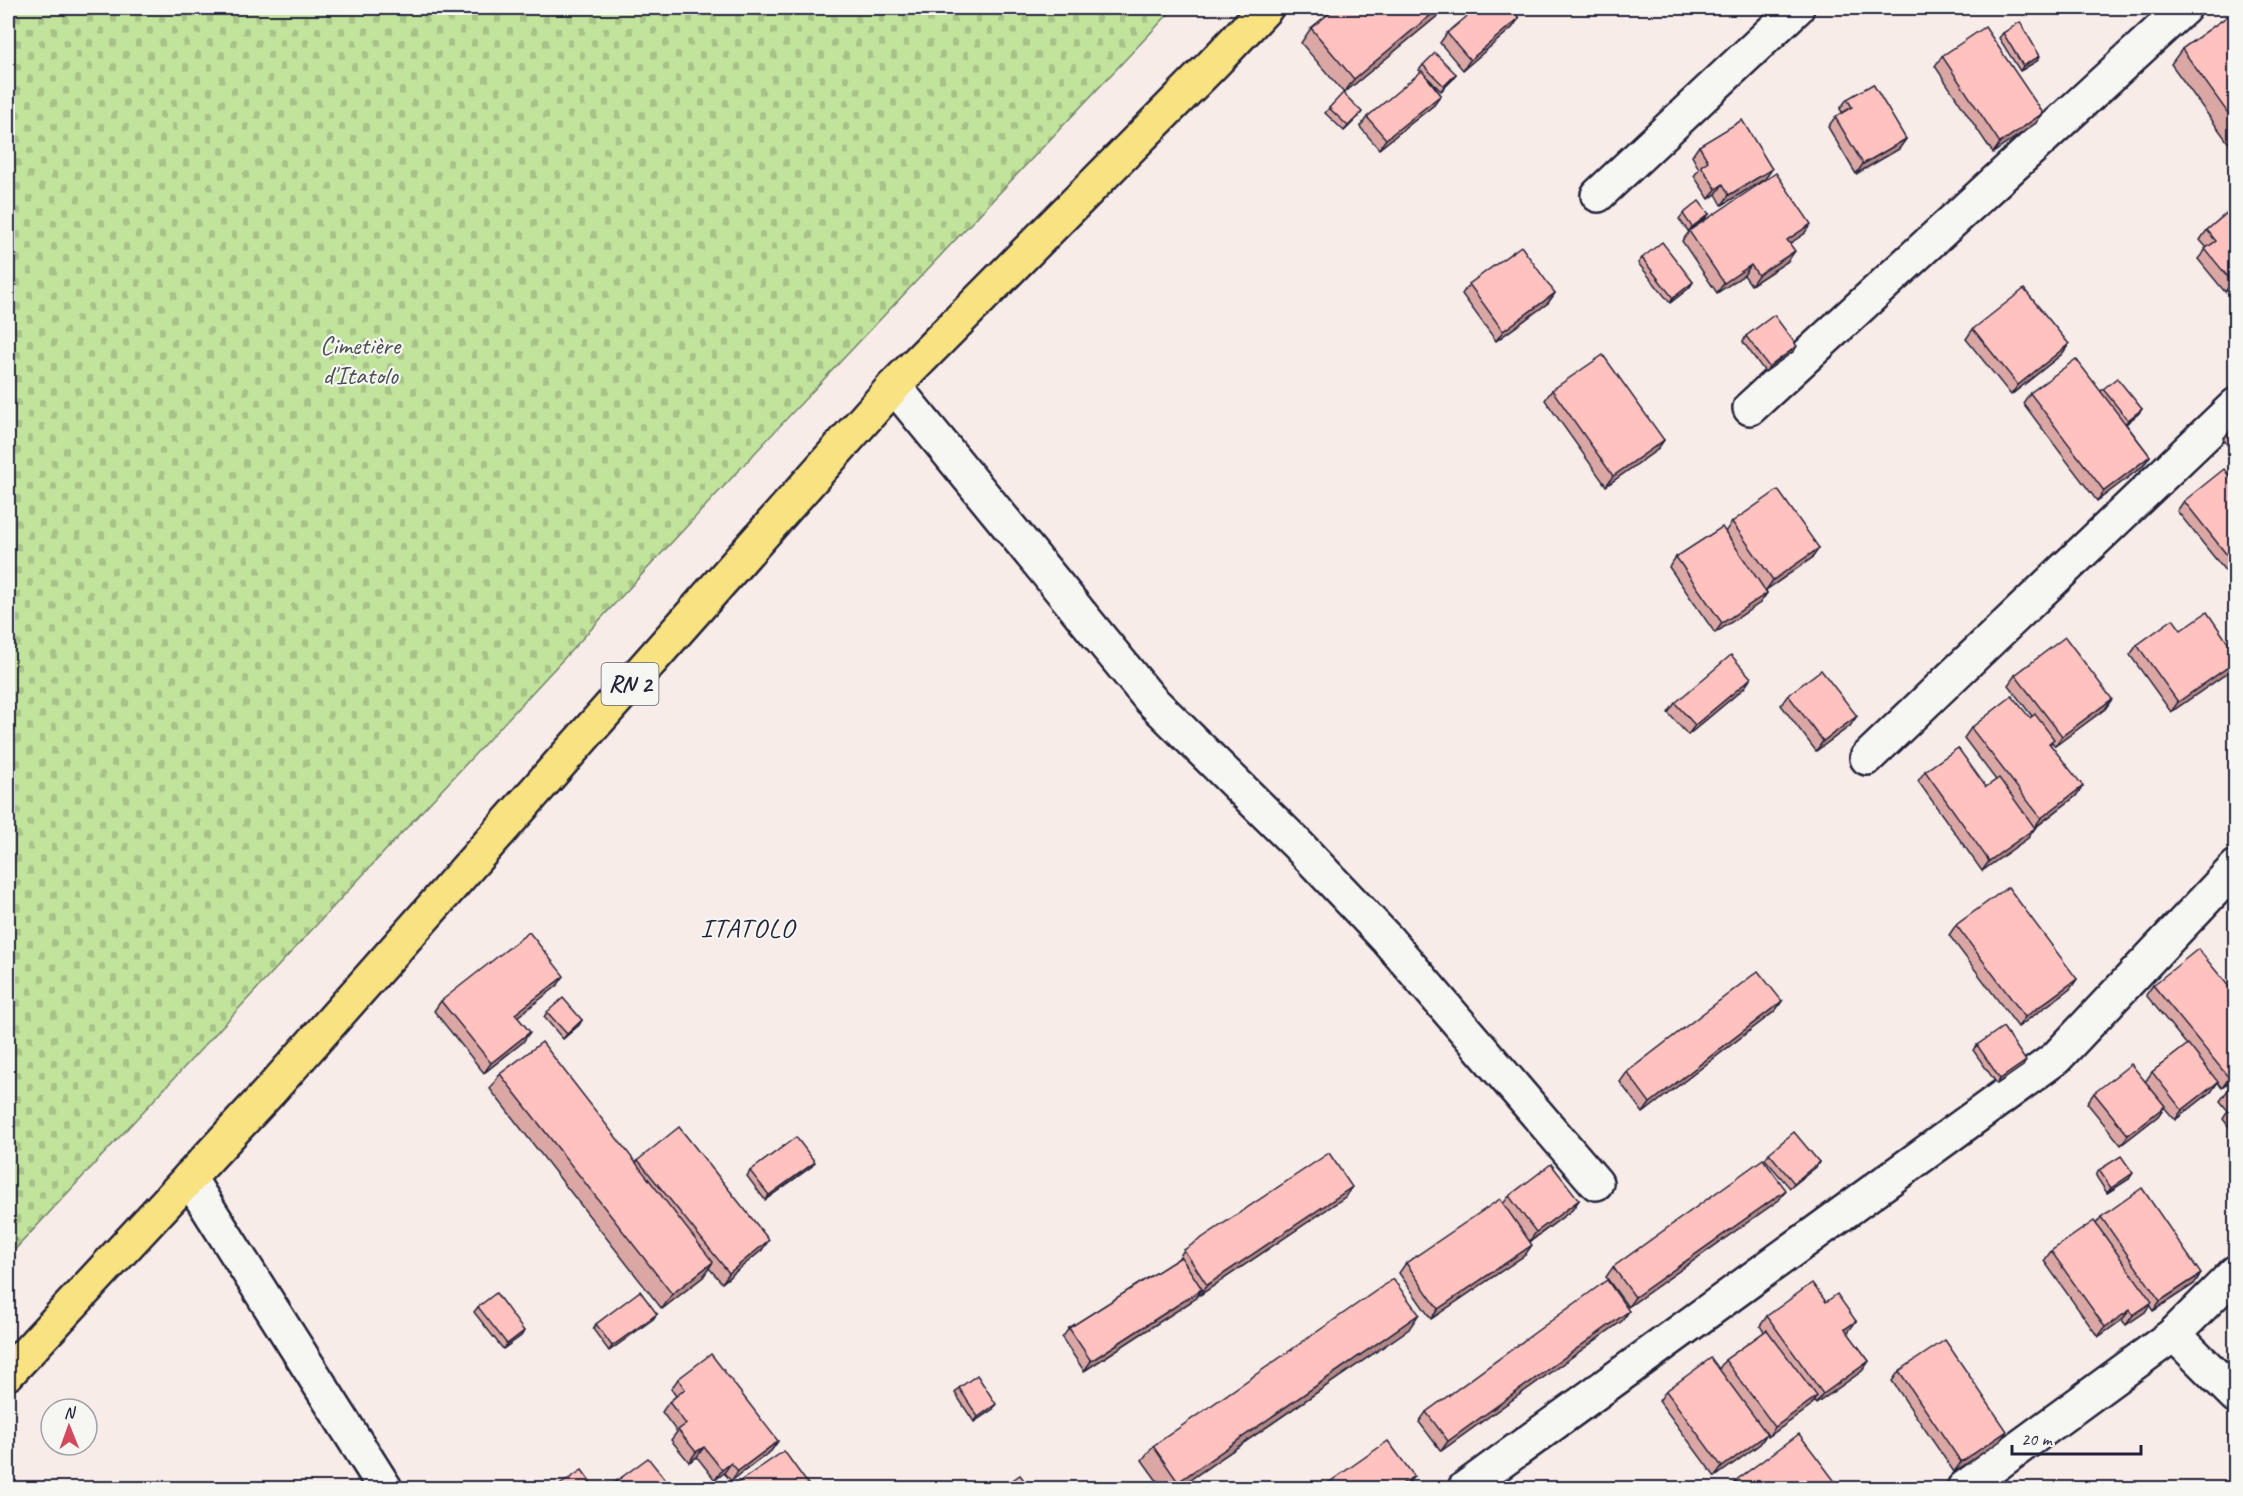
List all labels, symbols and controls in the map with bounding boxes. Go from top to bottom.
park label: Cimetière d'Itatolo [320,329,402,392]
road number: RN 2 [602,663,658,705]
district label: ITATOLO [701,911,796,945]
north arrow [39,1397,99,1457]
text: N [64,1403,77,1423]
scale bar [2012,1418,2141,1456]
text: 20 m [2021,1428,2054,1450]

